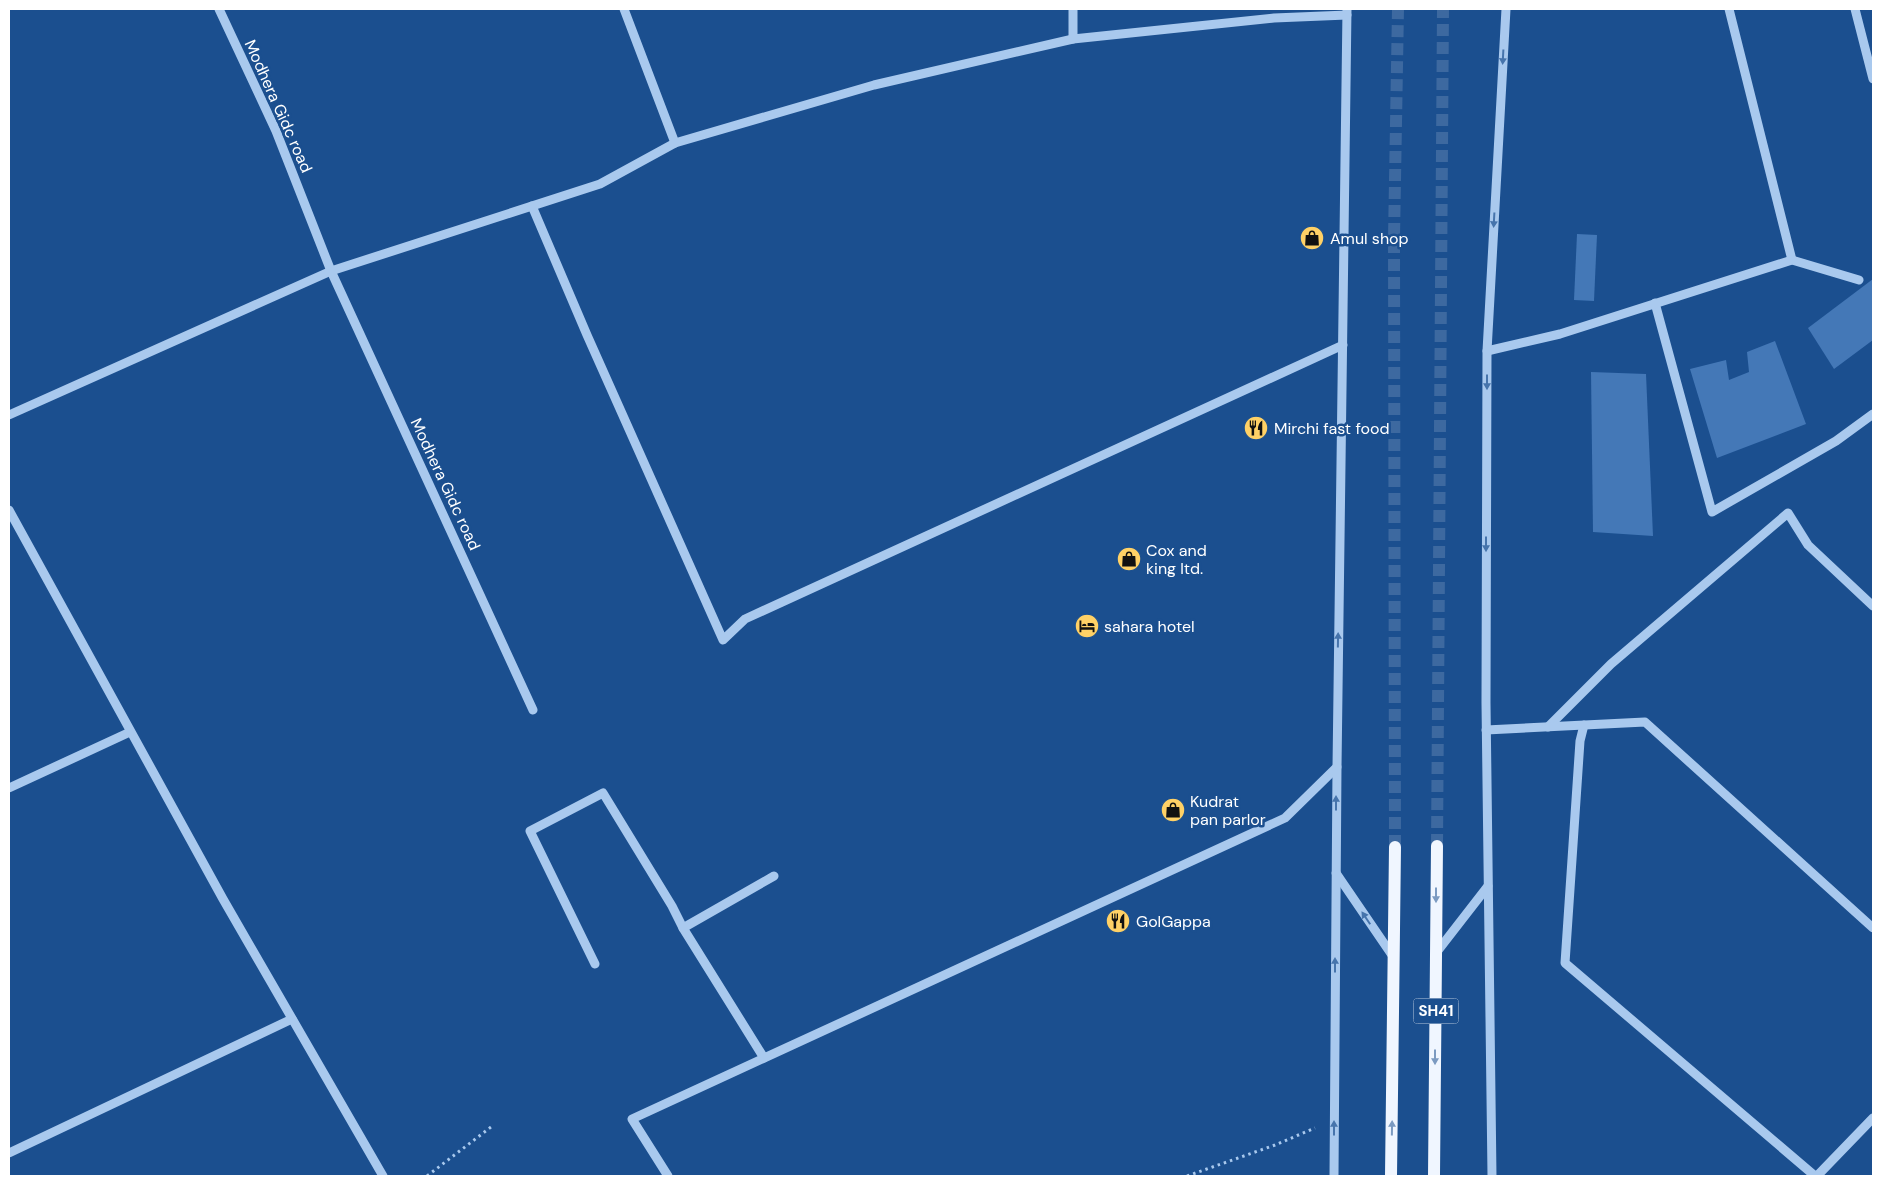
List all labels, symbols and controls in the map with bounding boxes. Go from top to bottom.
street label: Modhera Gidc road [240,36,317,176]
one-way arrow [1498,50,1506,66]
one-way arrow [1490,212,1498,228]
shop icon: Amul shop [1299,225,1325,251]
place label: Amul shop [1330,228,1409,249]
one-way arrow [1483,374,1491,390]
street label: Modhera Gidc road [406,415,485,554]
restaurant icon: Mirchi fast food [1243,415,1269,441]
place label: Mirchi fast food [1274,418,1390,439]
one-way arrow [1482,537,1490,553]
place label: Cox and king ltd. [1146,540,1207,579]
shop icon: Cox and king ltd. [1116,546,1142,572]
hotel icon: sahara hotel [1074,613,1100,639]
place label: sahara hotel [1104,616,1195,637]
one-way arrow [1335,632,1343,648]
place label: Kudrat pan parlor [1190,791,1266,830]
one-way arrow [1332,794,1340,810]
shop icon: Kudrat pan parlor [1160,797,1186,823]
one-way arrow [1432,887,1440,903]
restaurant icon: GolGappa [1105,908,1131,934]
place label: GolGappa [1136,911,1211,932]
one-way arrow [1361,911,1371,924]
one-way arrow [1331,957,1339,973]
road number: SH41 [1414,998,1458,1024]
one-way arrow [1431,1049,1439,1065]
one-way arrow [1330,1119,1338,1135]
one-way arrow [1388,1119,1396,1135]

